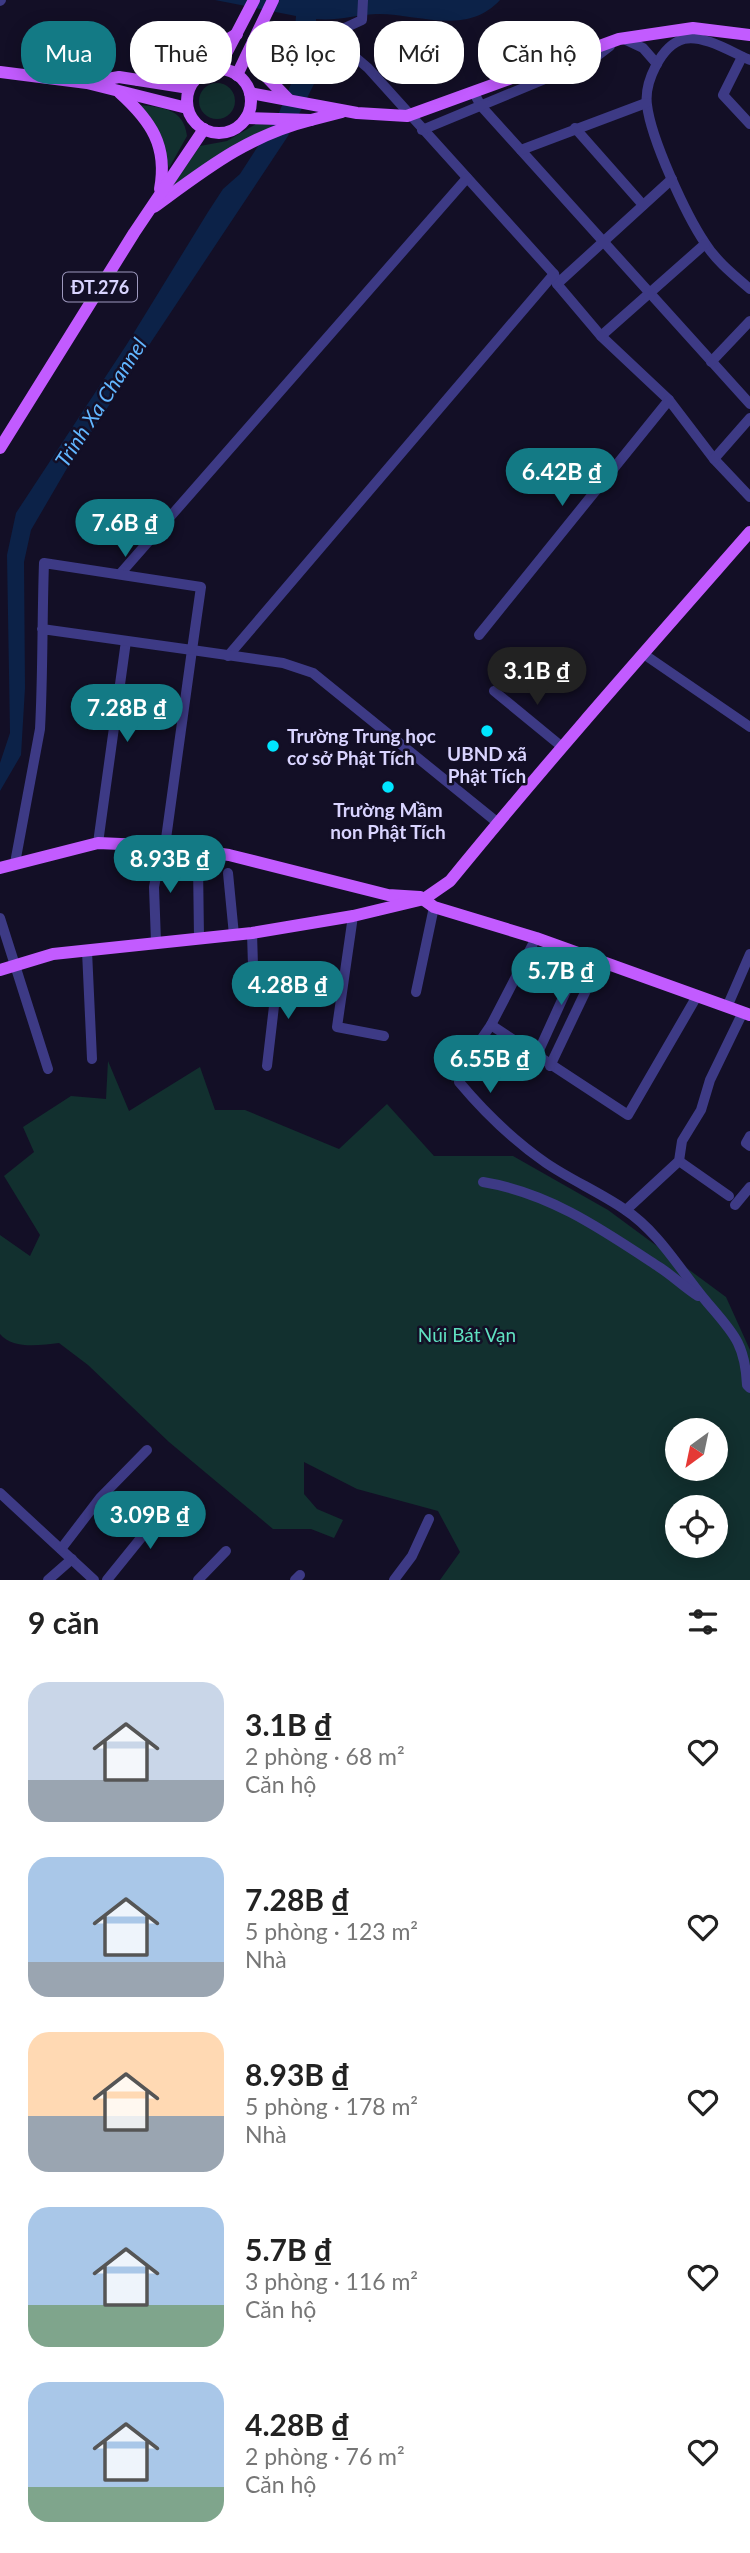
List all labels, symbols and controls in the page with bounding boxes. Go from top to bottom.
chip: Mua [21,21,116,84]
chip: Thuê [130,21,232,84]
chip: Bộ lọc [246,21,360,84]
chip: Mới [374,21,464,84]
chip: Căn hộ [478,21,601,84]
road number: ĐT.276 [63,272,137,302]
water label: Trinh Xa Channel [49,333,151,471]
pin: 6.42B ₫ [497,448,627,508]
text: 6.42B ₫ [522,457,602,485]
pin: 7.6B ₫ [68,500,182,559]
text: 7.6B ₫ [91,508,159,536]
pin: 3.1B ₫ [480,648,594,707]
text: 3.1B ₫ [503,656,571,684]
pin: 7.28B ₫ [62,684,192,744]
text: 7.28B ₫ [87,693,167,721]
marker: UBND xã Phật Tích [479,723,495,739]
place label: Trường Trung học cơ sở Phật Tích [287,724,436,769]
marker: Trường Trung học cơ sở Phật Tích [265,738,281,754]
place label: UBND xã Phật Tích [447,742,527,787]
marker: Trường Mầm non Phật Tích [380,779,396,795]
place label: Trường Mầm non Phật Tích [330,798,446,843]
pin: 8.93B ₫ [105,836,235,895]
text: 8.93B ₫ [130,844,210,872]
pin: 5.7B ₫ [504,948,618,1007]
text: 5.7B ₫ [527,956,595,984]
pin: 4.28B ₫ [223,962,353,1021]
text: 4.28B ₫ [248,970,328,998]
pin: 6.55B ₫ [425,1036,555,1095]
text: 6.55B ₫ [450,1044,530,1072]
park label: Núi Bát Vạn [418,1323,516,1346]
north arrow [665,1418,728,1480]
map controls [665,1418,728,1558]
pin: 3.09B ₫ [85,1492,215,1551]
button: locate [665,1495,728,1558]
text: 3.09B ₫ [110,1500,190,1528]
icon: filters [684,1603,722,1641]
text: 9 căn [28,1604,99,1640]
text: 3.1B ₫ [245,1706,333,1742]
icon: home [84,1710,168,1794]
icon: heart [684,1733,722,1771]
text: 2 phòng · 68 m² [245,1742,405,1770]
text: Căn hộ [245,1770,316,1798]
text: 7.28B ₫ [245,1881,350,1917]
icon: home [84,1885,168,1969]
icon: heart [684,1908,722,1946]
text: 5 phòng · 123 m² [245,1917,418,1945]
text: Nhà [245,1945,287,1973]
text: 8.93B ₫ [245,2056,350,2092]
icon: home [84,2060,168,2144]
icon: heart [684,2083,722,2121]
text: 5 phòng · 178 m² [245,2092,418,2120]
text: Nhà [245,2120,287,2148]
text: 5.7B ₫ [245,2231,333,2267]
icon: home [84,2235,168,2319]
icon: heart [684,2258,722,2296]
text: 3 phòng · 116 m² [245,2267,418,2295]
text: Căn hộ [245,2295,316,2323]
text: 4.28B ₫ [245,2406,350,2442]
icon: home [84,2410,168,2494]
icon: heart [684,2433,722,2471]
text: 2 phòng · 76 m² [245,2442,405,2470]
text: Căn hộ [245,2470,316,2498]

